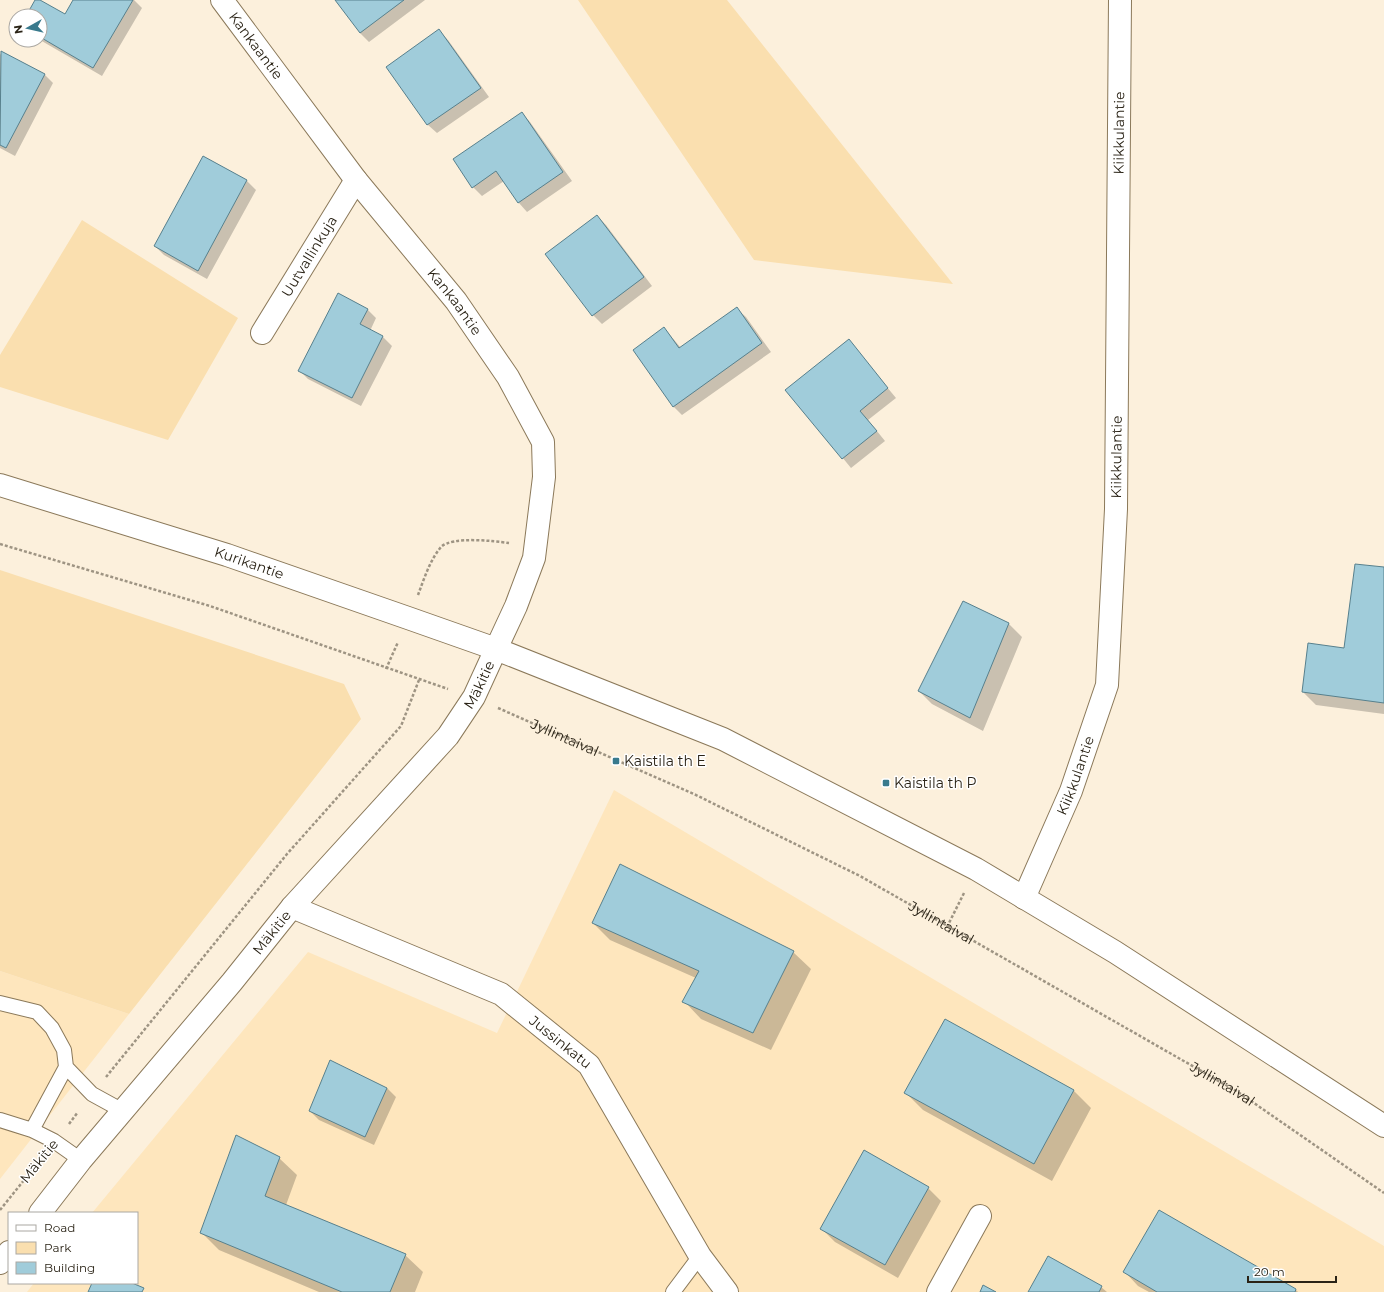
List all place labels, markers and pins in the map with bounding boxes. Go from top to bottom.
place label: Kaistila th E [624,752,706,770]
marker: Kaistila th E [611,756,621,766]
place label: Kaistila th P [894,774,977,792]
marker: Kaistila th P [881,778,891,788]

